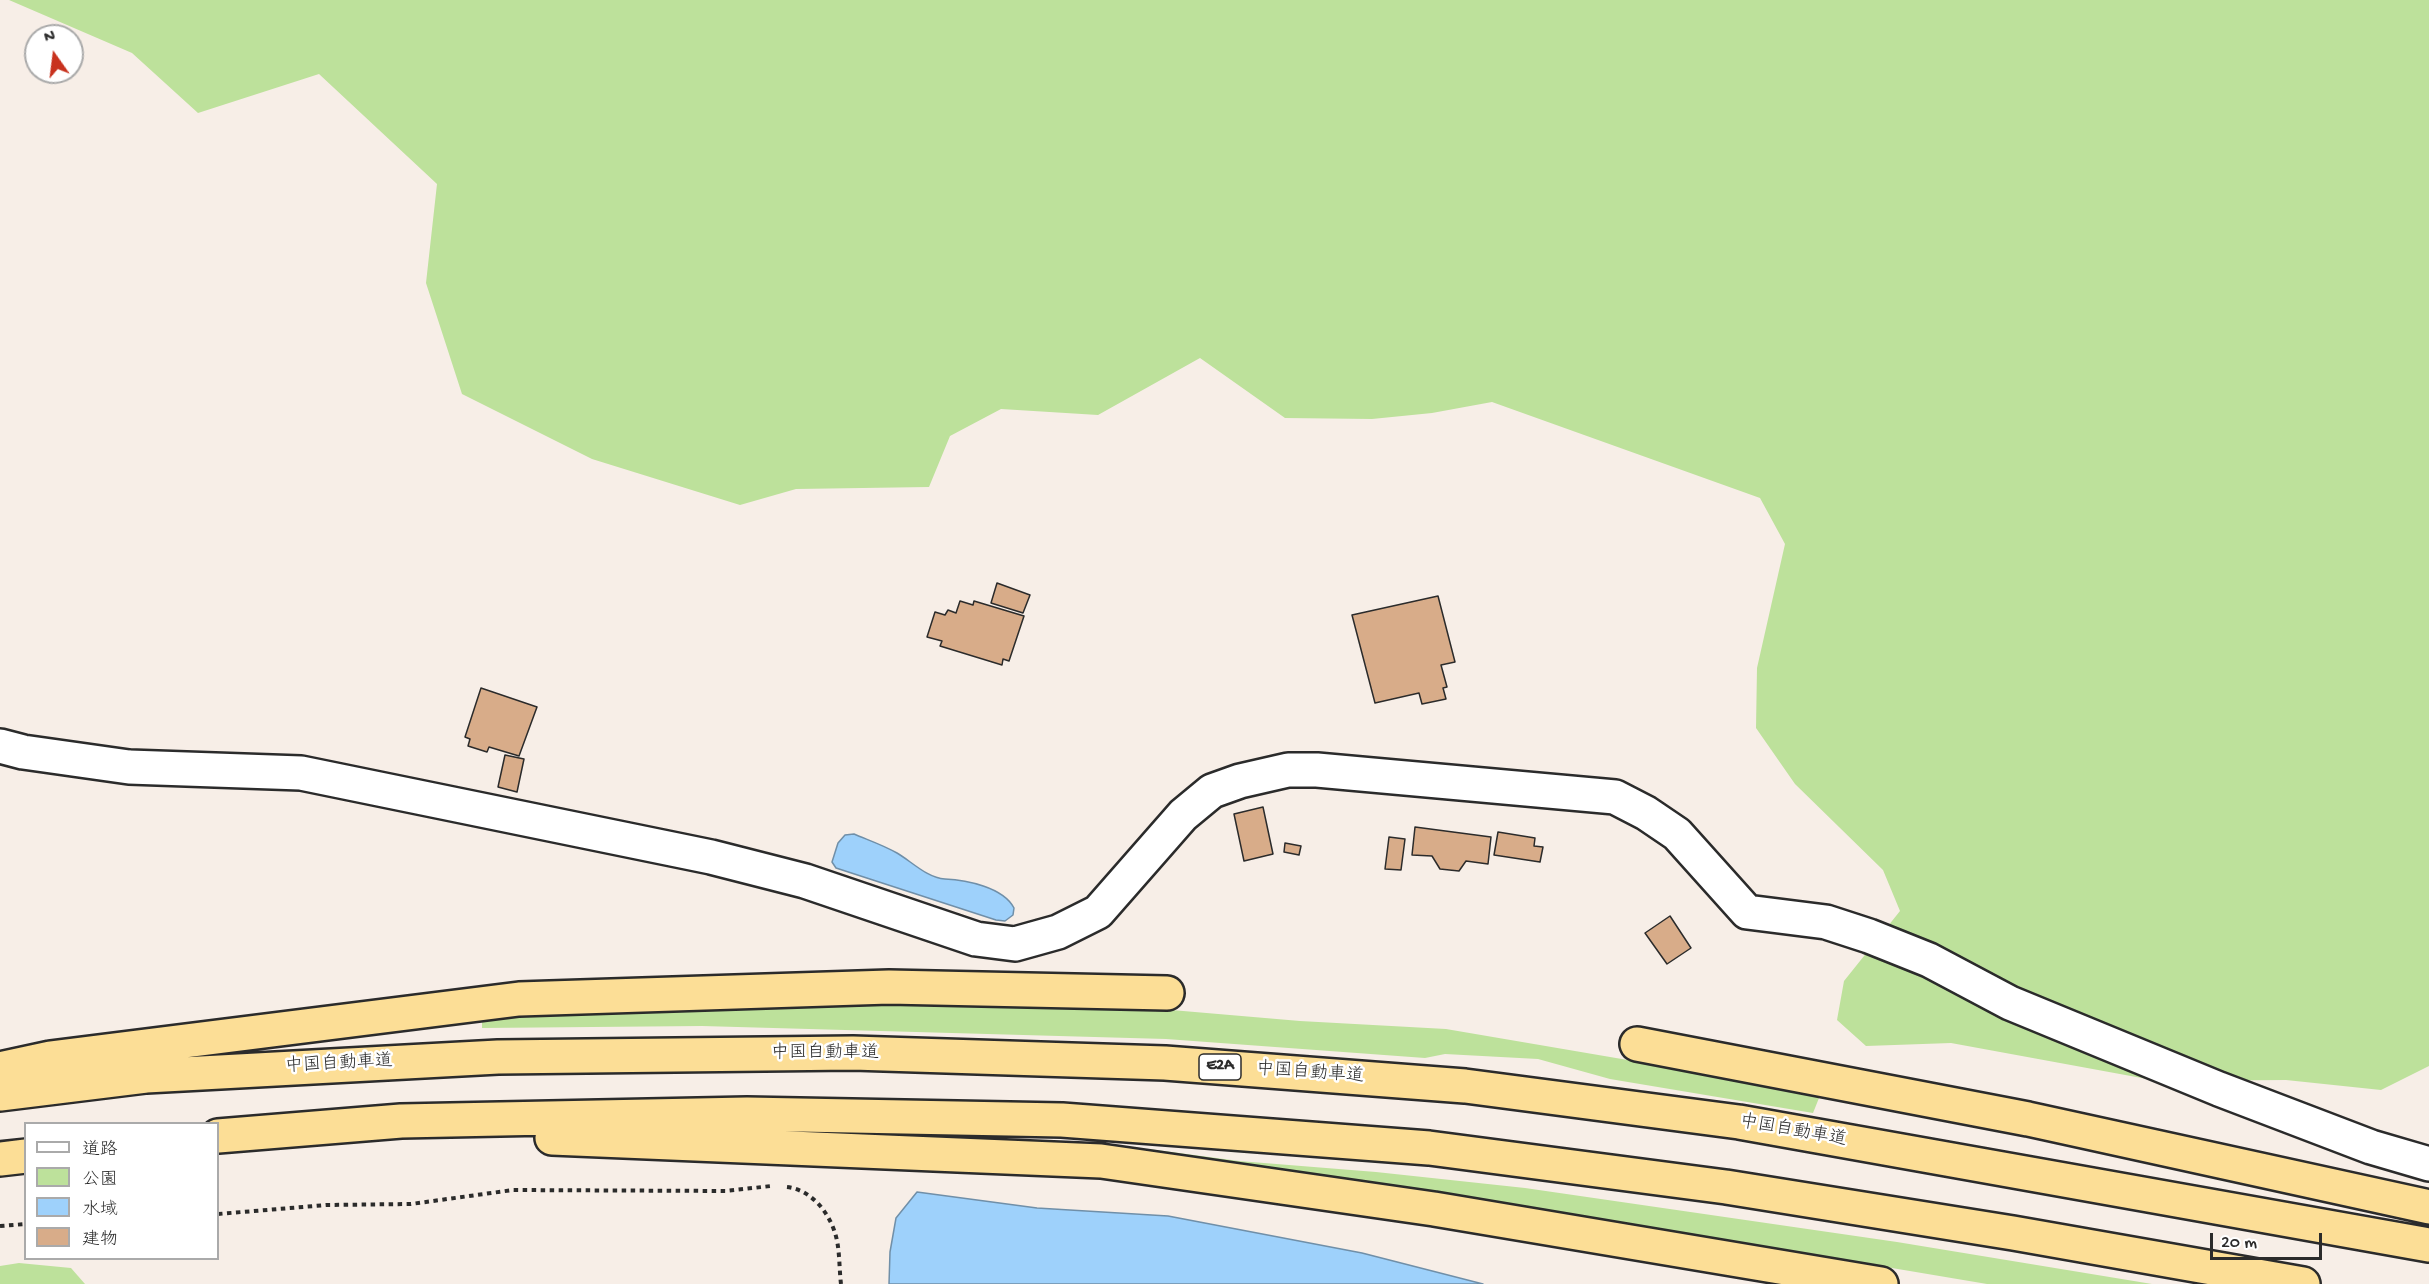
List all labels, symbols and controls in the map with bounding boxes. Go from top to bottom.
north arrow [24,24,84,84]
text: N [43,28,57,48]
street label: 中国自動車道 [771,1043,879,1065]
street label: 中国自動車道 [285,1051,393,1079]
road number: E2A [1199,1054,1241,1080]
street label: 中国自動車道 [1255,1059,1365,1089]
street label: 中国自動車道 [1738,1112,1848,1152]
legend [24,1122,219,1260]
text: 道路 [82,1140,118,1161]
text: 公園 [82,1170,118,1191]
text: 水域 [82,1200,118,1221]
scale bar [2213,1221,2326,1259]
text: 建物 [82,1230,118,1251]
text: 20 m [2221,1233,2257,1254]

